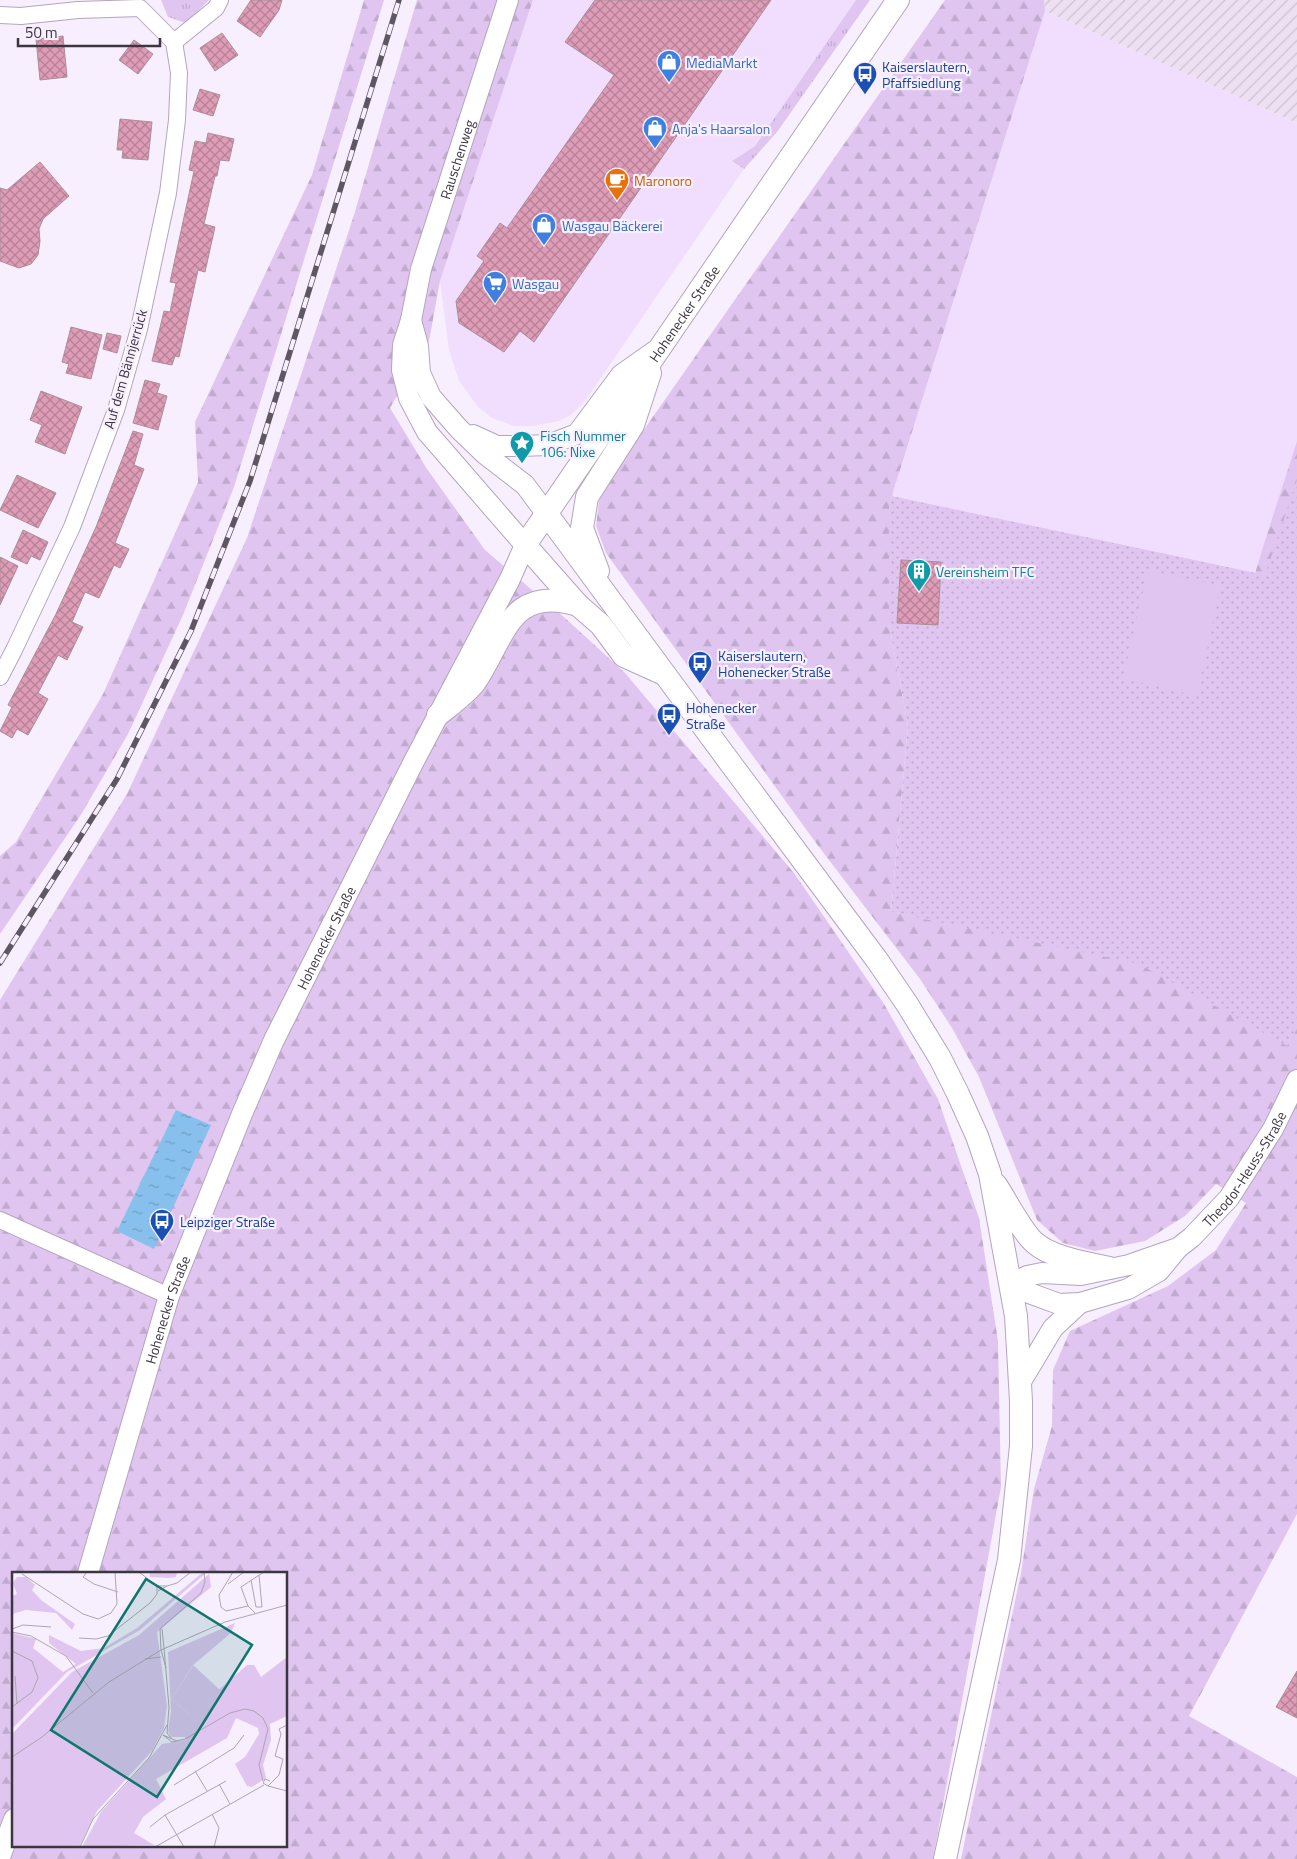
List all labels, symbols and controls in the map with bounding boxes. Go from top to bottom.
scale bar [18,15,160,47]
text: 50 m [25,21,58,44]
shop icon: MediaMarkt [656,49,682,83]
place label: MediaMarkt [686,52,758,73]
place label: Kaiserslautern, Pfaffsiedlung [882,56,970,93]
bus stop icon: Kaiserslautern, Pfaffsiedlung [852,61,878,95]
shop icon: Anja's Haarsalon [642,115,668,149]
street label: Rauschenweg [434,117,479,202]
place label: Anja's Haarsalon [672,118,770,139]
cafe icon: Maronoro [604,167,630,201]
place label: Maronoro [634,170,692,191]
shop icon: Wasgau Bäckerei [531,212,557,246]
place label: Wasgau Bäckerei [562,215,663,236]
street label: Hohenecker Straße [643,261,724,366]
supermarket icon: Wasgau [482,270,508,304]
place label: Wasgau [512,273,559,294]
street label: Auf dem Bännjerrück [98,306,152,431]
place label: Fisch Nummer 106: Nixe [540,425,626,462]
place icon: Fisch Nummer 106: Nixe [509,430,535,464]
building icon: Vereinsheim TFC [906,558,932,592]
place label: Vereinsheim TFC [936,561,1035,582]
place label: Kaiserslautern, Hohenecker Straße [718,645,831,682]
bus stop icon: Kaiserslautern, Hohenecker Straße [687,650,713,684]
place label: Hohenecker Straße [686,697,757,734]
bus stop icon: Hohenecker Straße [656,702,682,736]
street label: Hohenecker Straße [291,882,360,993]
street label: Theodor-Heuss-Straße [1197,1107,1291,1231]
bus stop icon: Leipziger Straße [149,1208,175,1242]
place label: Leipziger Straße [180,1211,275,1232]
street label: Hohenecker Straße [139,1252,195,1366]
inset map [12,1572,288,1846]

